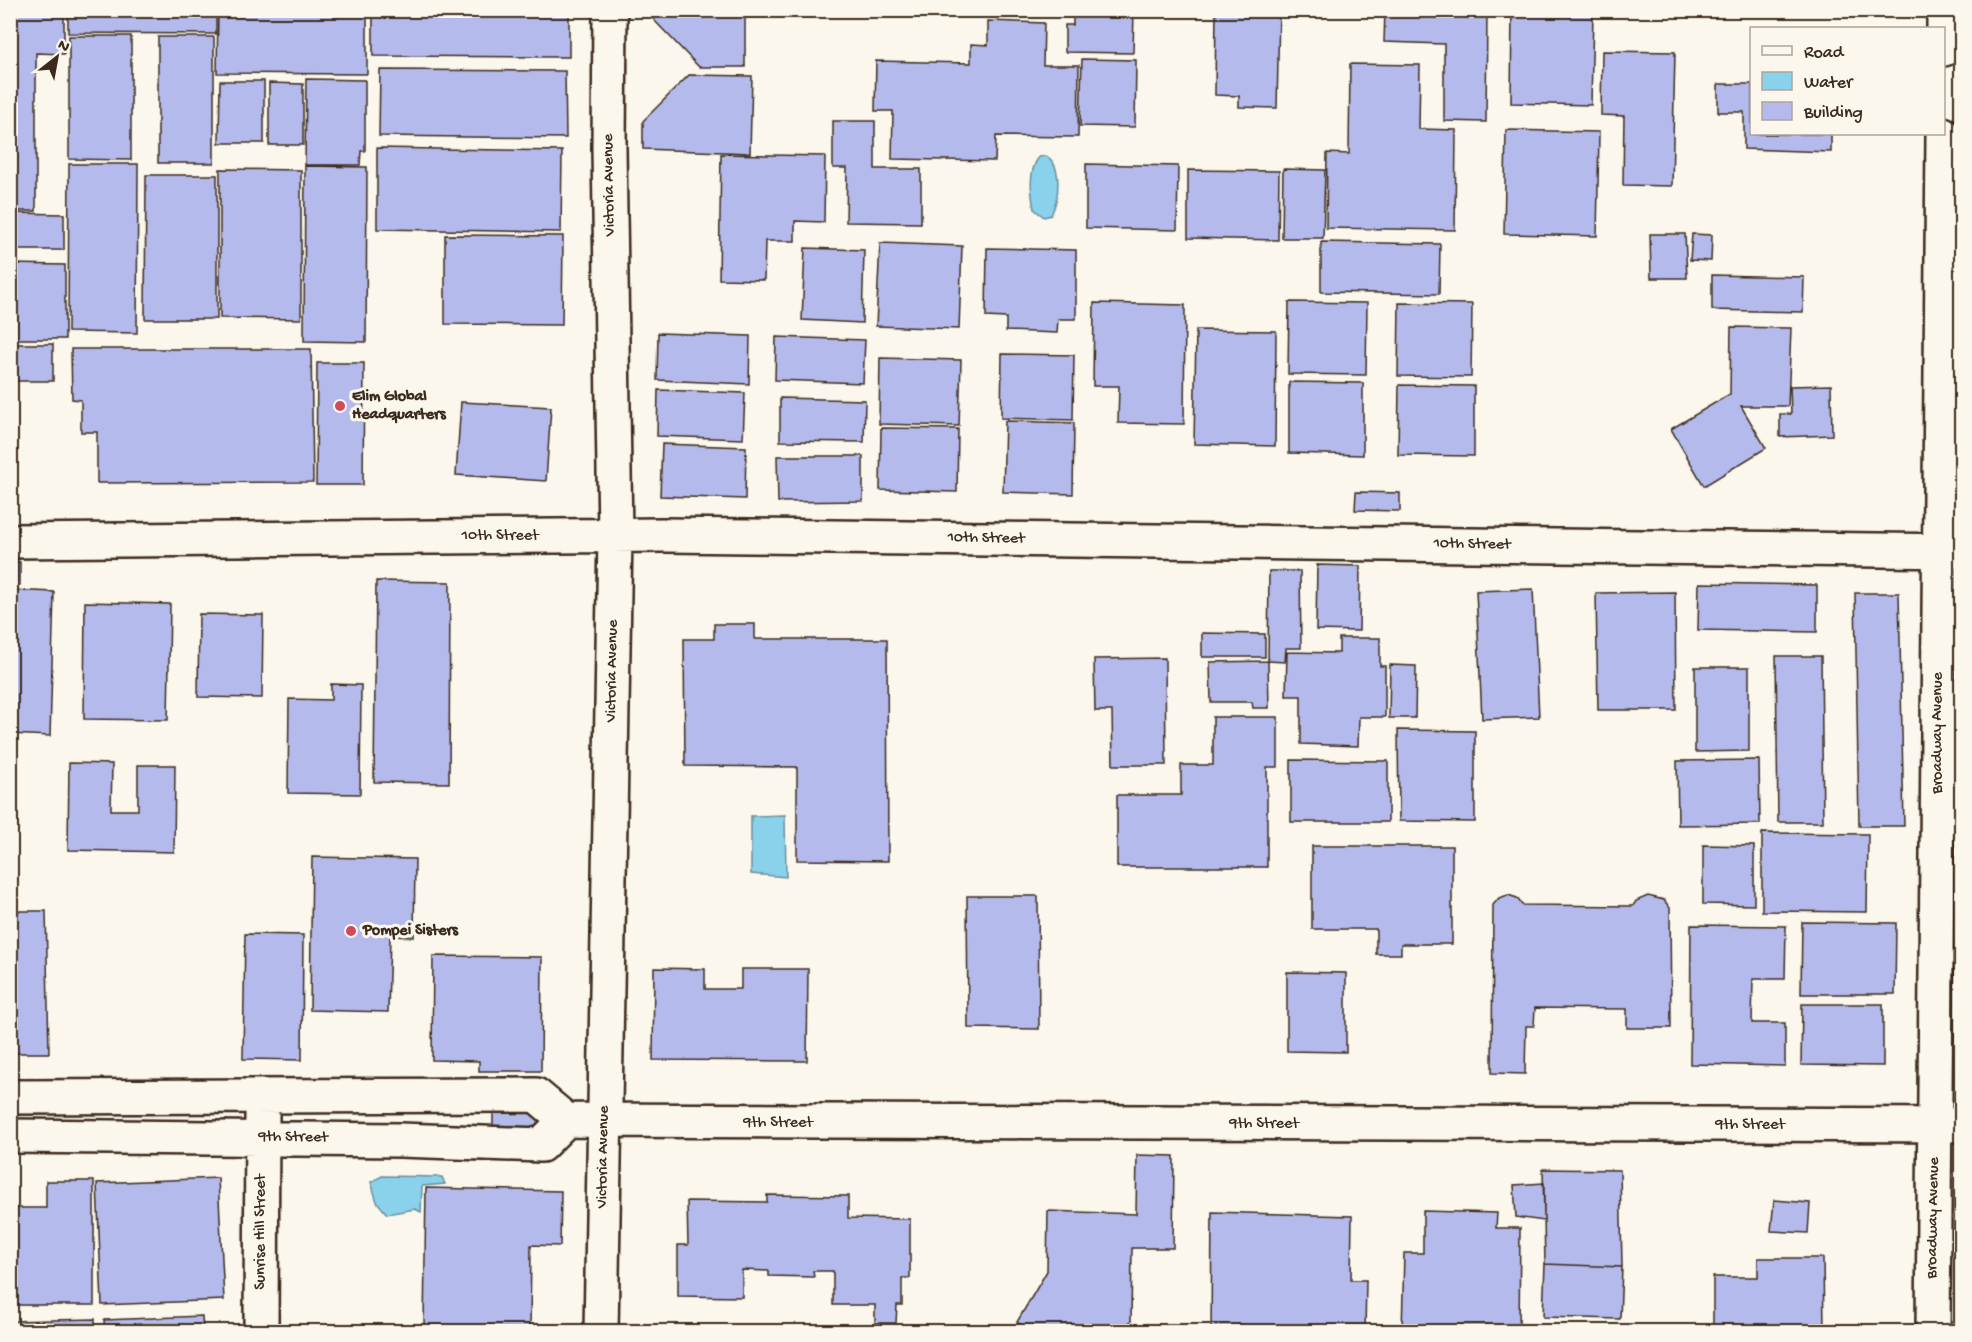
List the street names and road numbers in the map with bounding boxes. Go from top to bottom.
street label: Victoria Avenue [600,133,620,237]
street label: 10th Street [460,527,540,546]
street label: 10th Street [946,529,1026,549]
street label: 10th Street [1432,535,1512,555]
street label: Victoria Avenue [603,619,623,723]
street label: Broadway Avenue [1929,672,1948,795]
street label: Victoria Avenue [594,1105,614,1209]
street label: 9th Street [742,1114,814,1133]
street label: 9th Street [1228,1115,1300,1134]
street label: 9th Street [1714,1116,1786,1135]
street label: 9th Street [257,1128,329,1148]
street label: Broadway Avenue [1923,1156,1945,1280]
street label: Sunrise Hill Street [252,1173,271,1290]

